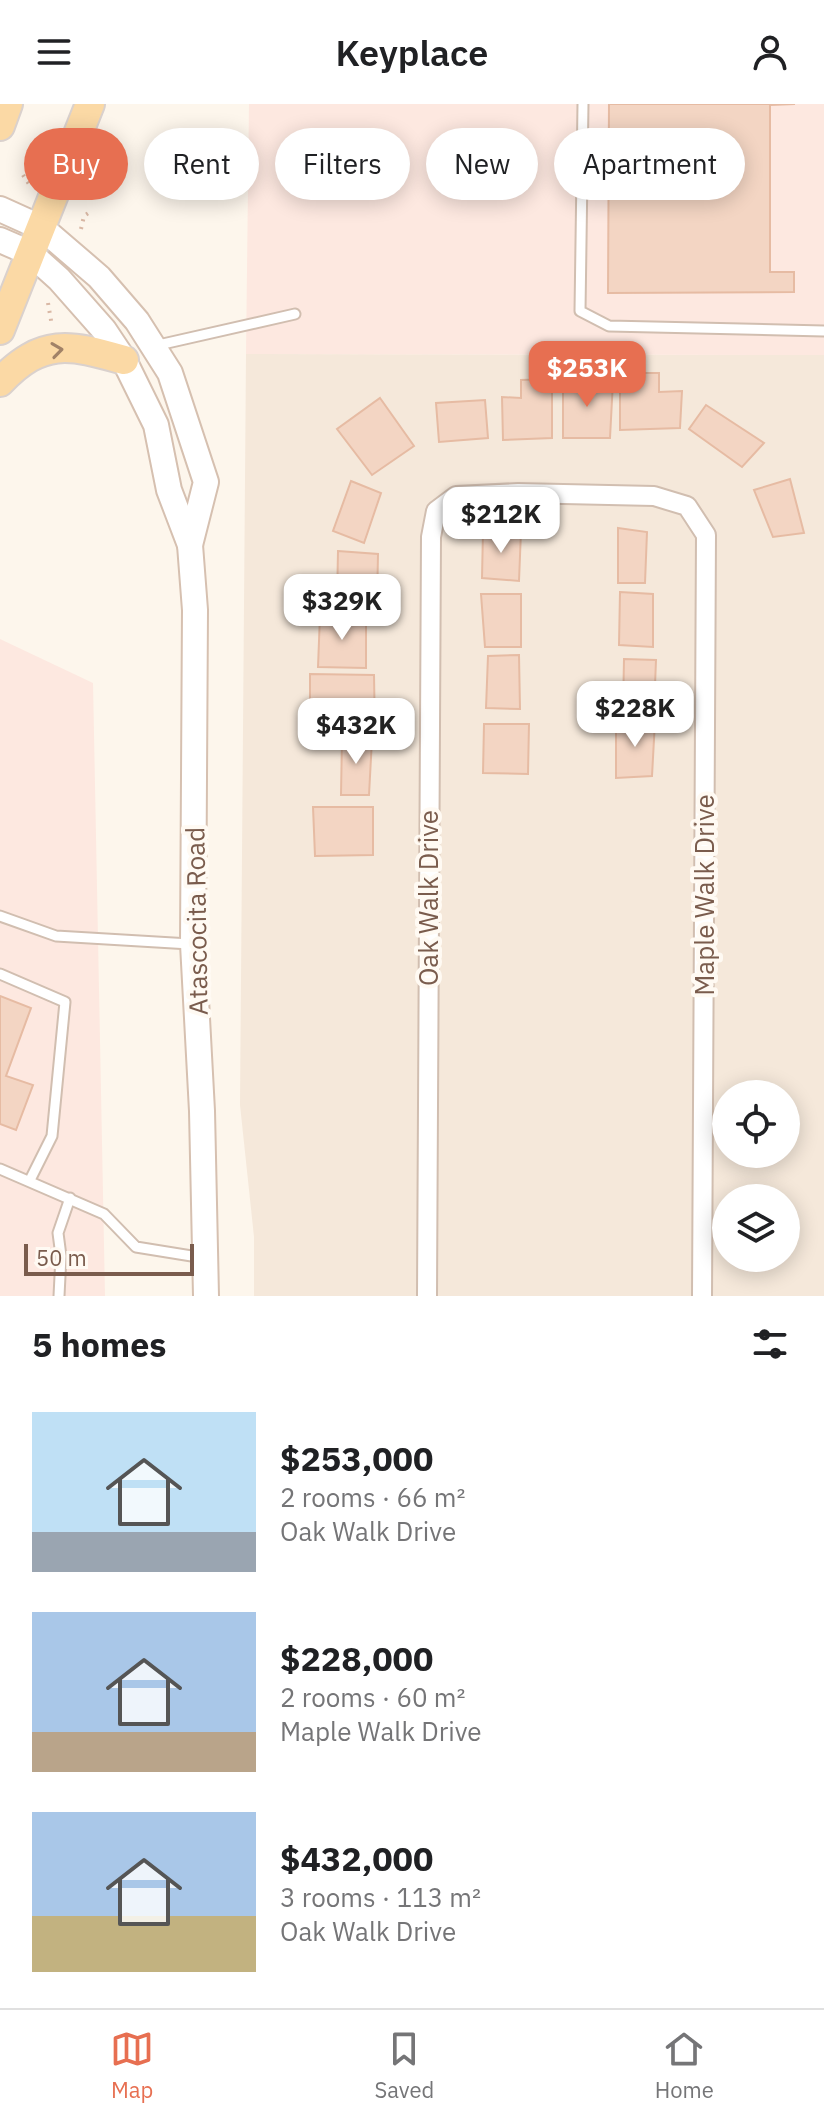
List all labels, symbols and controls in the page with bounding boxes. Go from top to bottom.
text: Keyplace [336,29,488,76]
icon: menu [32,30,76,74]
icon: person [748,30,792,74]
chip: Buy [24,128,128,200]
chip: Rent [144,128,259,200]
chip: Filters [275,128,410,200]
chip: New [426,128,538,200]
chip: Apartment [554,128,745,200]
pin: $253K [531,341,643,409]
one-way arrow [51,342,64,359]
text: $253K [547,350,627,384]
pin: $212K [445,487,557,555]
text: $212K [461,496,541,530]
pin: $329K [286,574,398,642]
text: $329K [302,583,382,617]
pin: $228K [579,681,691,749]
text: $228K [595,690,675,724]
pin: $432K [300,698,412,766]
text: $432K [316,707,396,741]
street label: Maple Walk Drive [687,794,721,996]
street label: Oak Walk Drive [411,810,445,986]
street label: Atascocita Road [177,827,215,1015]
map controls [712,1080,800,1272]
button: locate [712,1080,800,1168]
button: layers [712,1184,800,1272]
scale bar [24,1240,194,1276]
text: 50 m [36,1243,87,1272]
text: 5 homes [32,1322,167,1366]
icon: filters [748,1322,792,1366]
text: $253,000 [280,1436,433,1480]
icon: home [96,1444,192,1540]
text: 2 rooms · 66 m² [280,1480,465,1514]
text: Oak Walk Drive [280,1514,456,1548]
text: $228,000 [280,1636,433,1680]
icon: home [96,1644,192,1740]
text: 2 rooms · 60 m² [280,1680,465,1714]
text: Maple Walk Drive [280,1714,482,1748]
text: $432,000 [280,1836,433,1880]
icon: home [96,1844,192,1940]
text: 3 rooms · 113 m² [280,1880,481,1914]
text: Oak Walk Drive [280,1914,456,1948]
tab: Map [110,2027,154,2104]
tab: Saved [374,2027,434,2104]
tab: Home [655,2027,714,2104]

